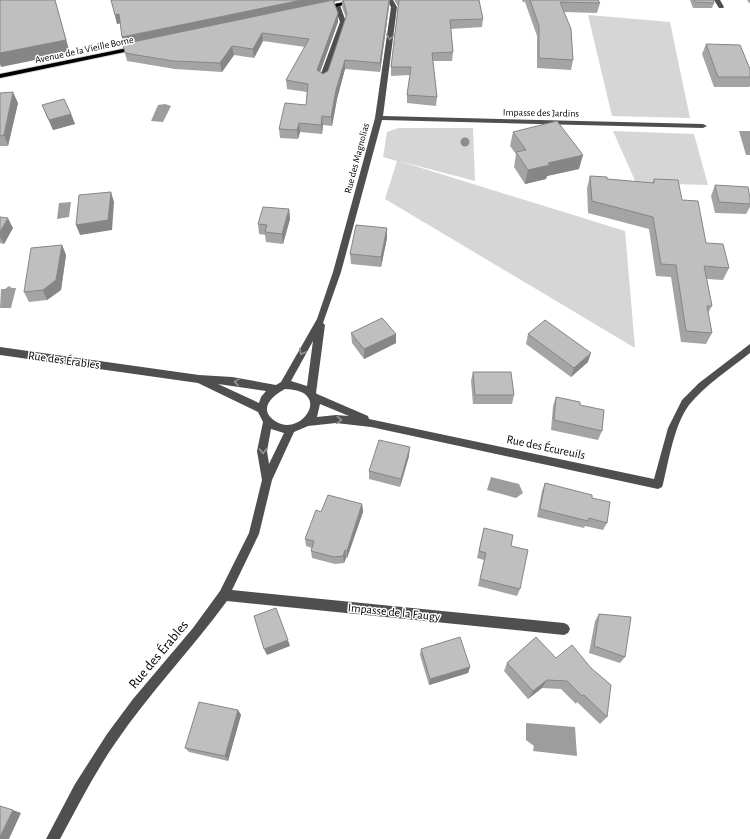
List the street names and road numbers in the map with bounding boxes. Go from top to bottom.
street label: Avenue de la Vieille Borne [34,35,135,65]
street label: Impasse des Jardins [503,107,579,119]
street label: Rue des Magnolias [343,122,371,195]
street label: Rue des Érables [27,348,101,371]
street label: Rue des Écureuils [506,432,587,461]
street label: Impasse de la Faugy [347,601,441,624]
street label: Rue des Érables [124,616,191,691]

